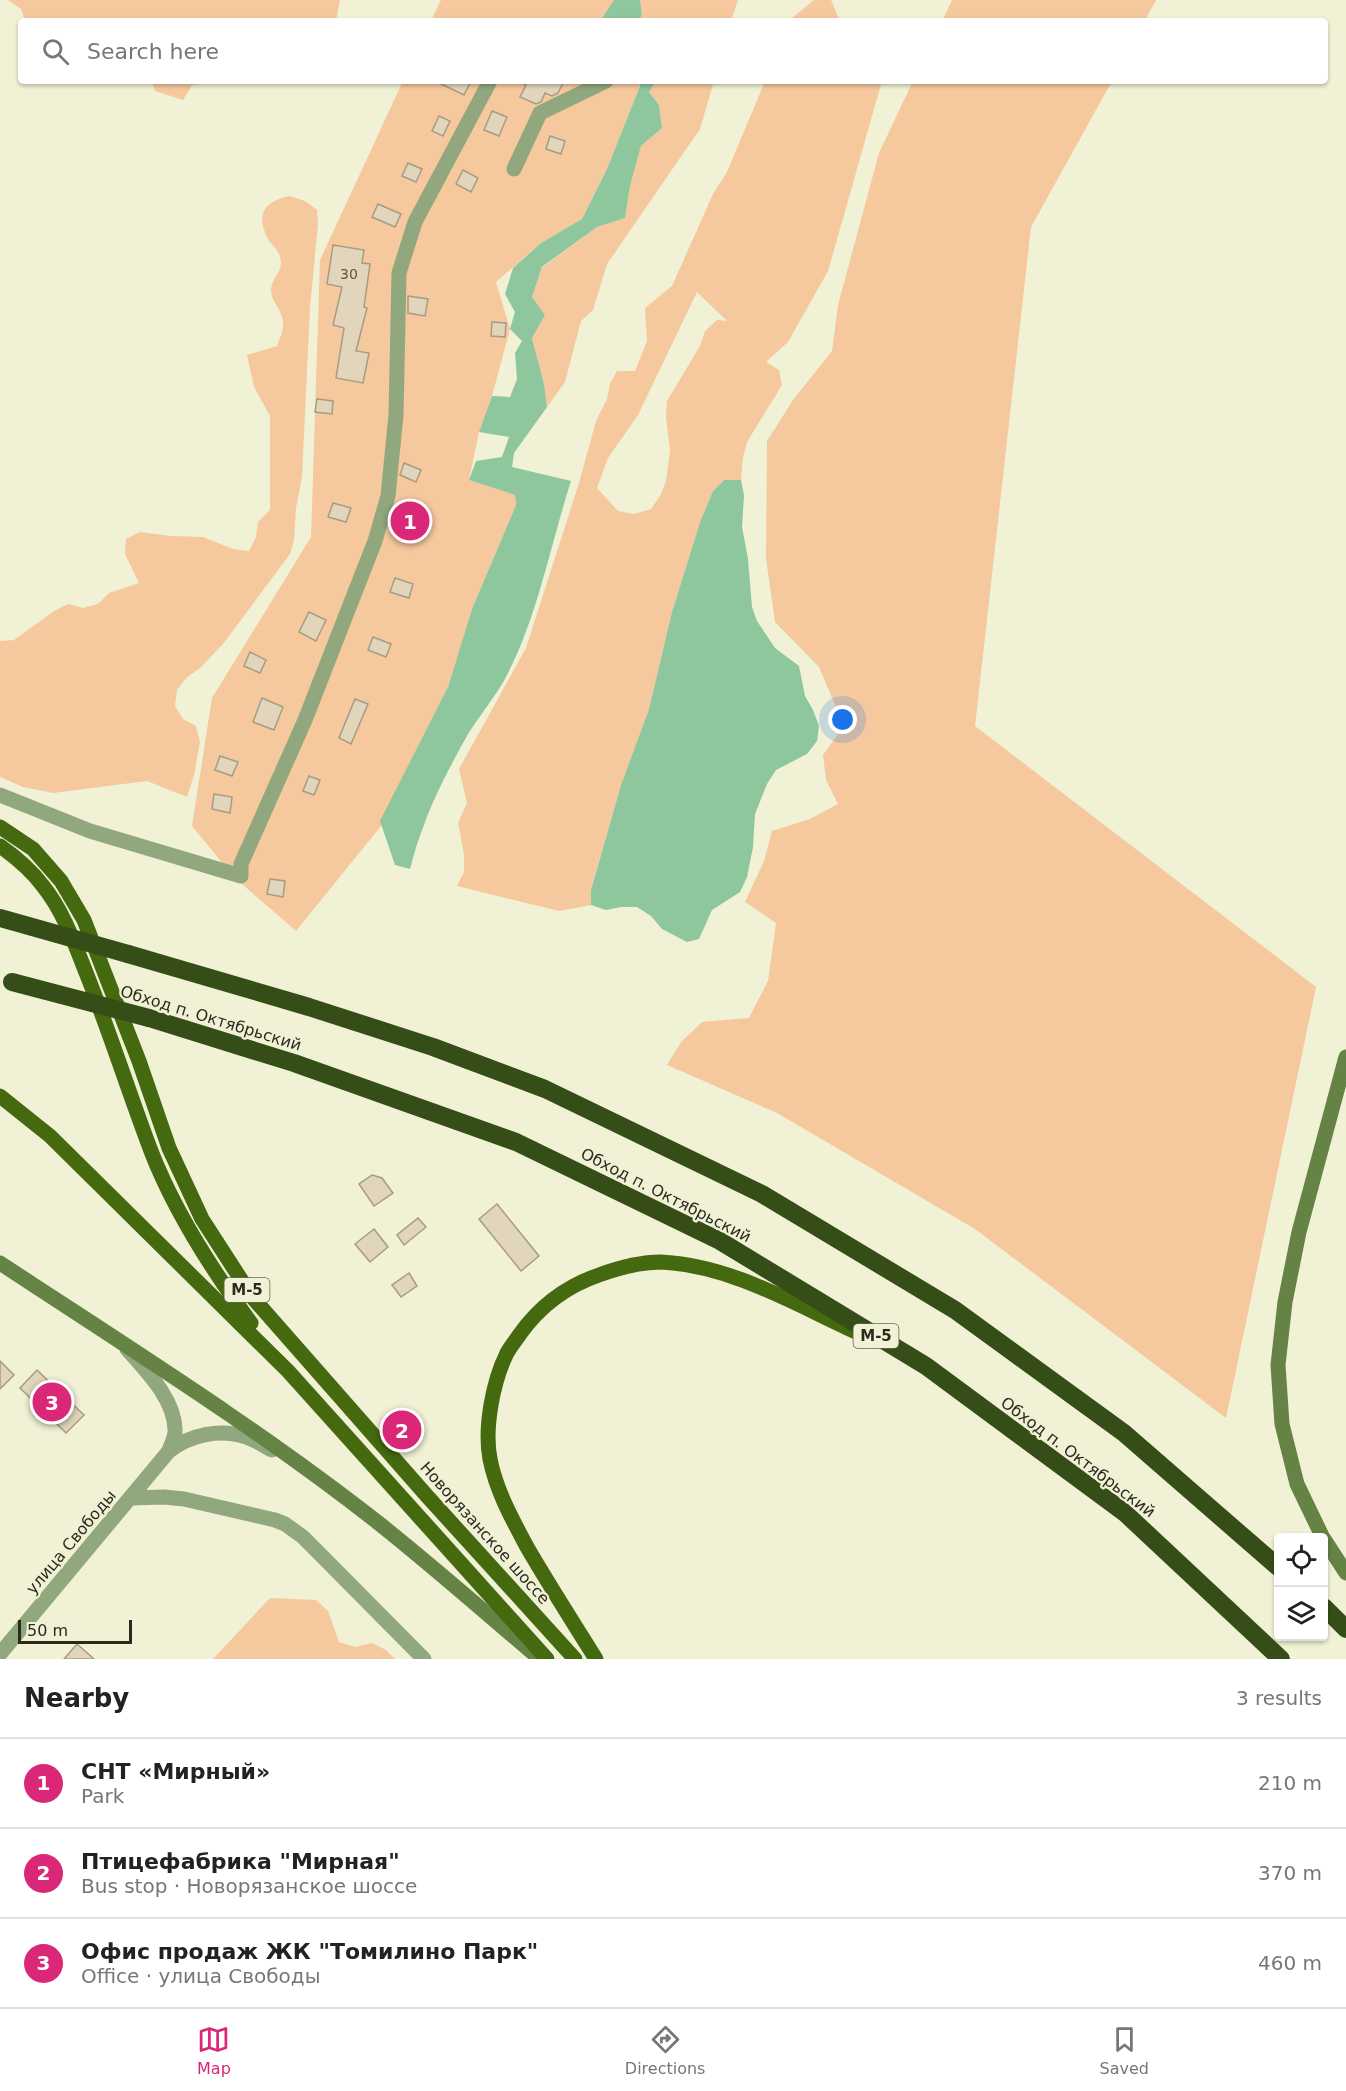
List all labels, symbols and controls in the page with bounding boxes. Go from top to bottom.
search box [18,18,1328,84]
icon: search [39,35,72,68]
text: Search here [87,39,219,64]
house number: 30 [340,266,358,282]
pin: 1 [390,498,430,544]
your location [828,705,857,734]
street label: Обход п. Октябрьский [118,981,304,1055]
street label: Обход п. Октябрьский [578,1144,754,1246]
road number: М-5 [224,1278,270,1302]
road number: М-5 [854,1324,898,1348]
pin: 3 [32,1380,72,1424]
street label: Обход п. Октябрьский [997,1393,1159,1521]
pin: 2 [382,1408,422,1452]
street label: Новорязанское шоссе [416,1458,554,1608]
street label: улица Свободы [22,1486,120,1598]
map controls [1274,1533,1328,1641]
button: locate [1274,1533,1328,1587]
button: layers [1274,1587,1328,1641]
scale bar [18,1617,132,1644]
text: 50 m [27,1621,68,1640]
text: Nearby [24,1683,129,1713]
text: 3 results [1236,1686,1322,1710]
text: СНТ «Мирный» [81,1759,270,1784]
text: 1 [37,1771,50,1795]
text: 210 m [1258,1771,1322,1795]
text: Park [81,1784,124,1808]
text: Птицефабрика "Мирная" [81,1849,400,1874]
text: 2 [37,1861,50,1885]
text: 370 m [1258,1861,1322,1885]
text: Bus stop · Новорязанское шоссе [81,1874,417,1898]
text: Офис продаж ЖК "Томилино Парк" [81,1939,538,1964]
text: 3 [37,1951,50,1975]
text: 460 m [1258,1951,1322,1975]
text: Office · улица Свободы [81,1964,320,1988]
tab: Map [197,2023,231,2078]
tab: Directions [625,2023,705,2078]
tab: Saved [1100,2023,1149,2078]

